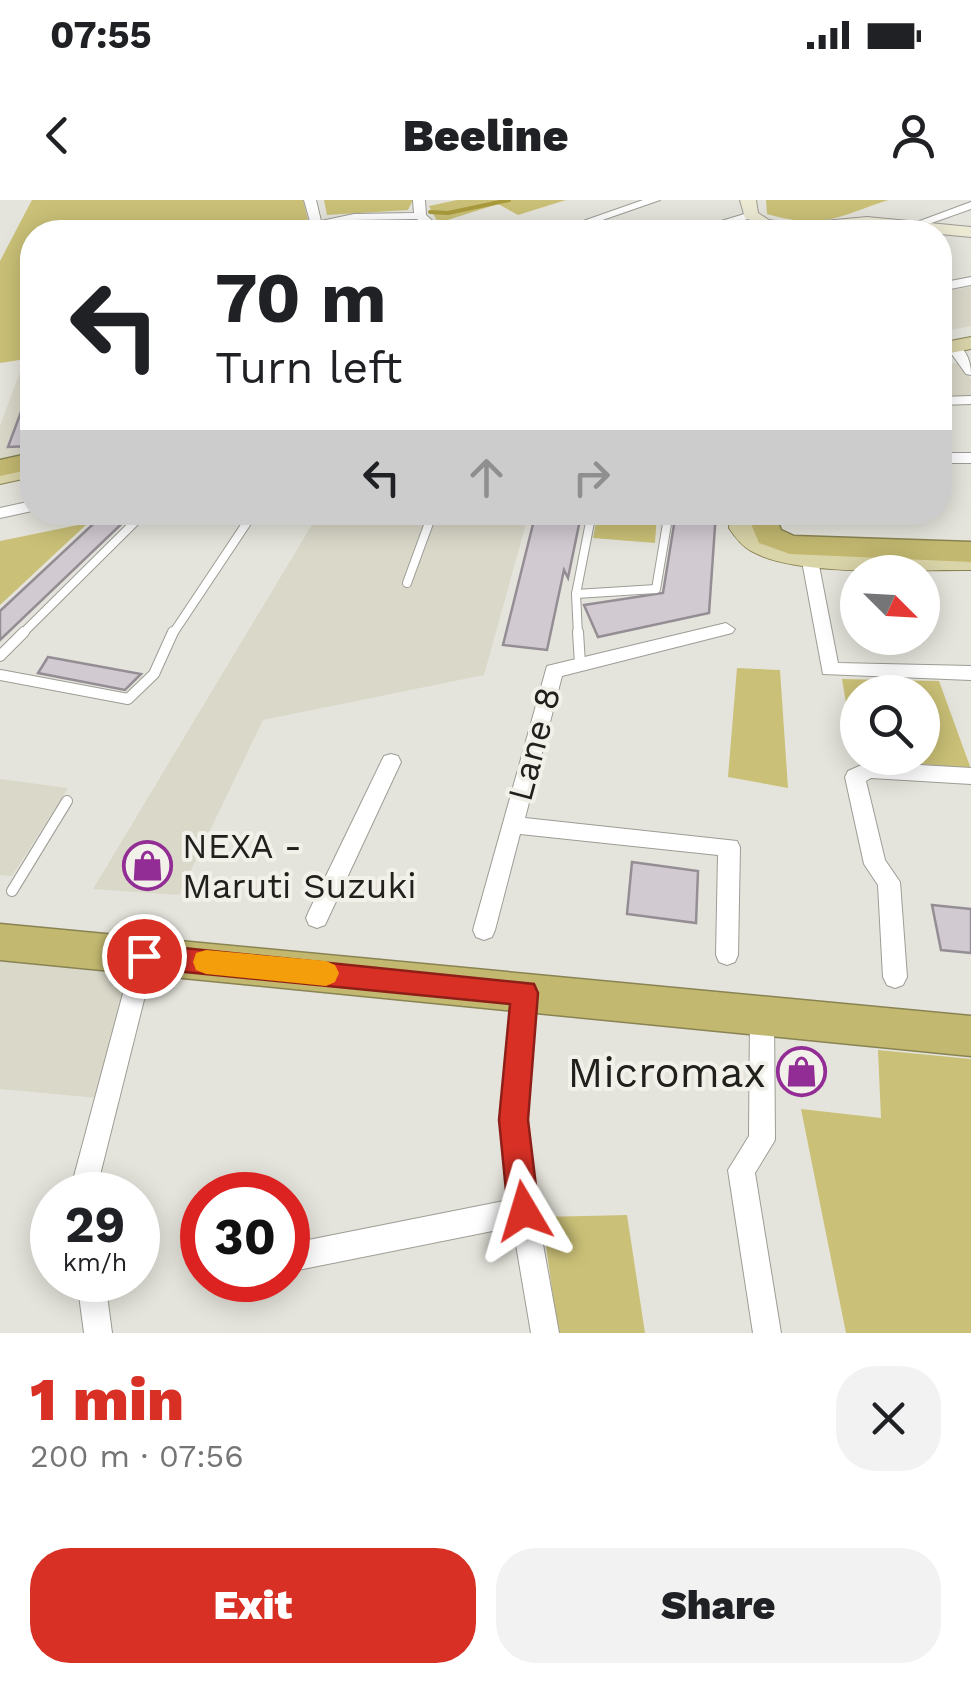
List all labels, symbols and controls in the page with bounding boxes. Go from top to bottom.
text: 07:55 [50,13,152,57]
icon: back [30,108,85,163]
icon: person [886,108,941,163]
text: Beeline [403,109,568,162]
text: 70 m [215,257,387,339]
icon: left [50,260,180,390]
text: Turn left [215,341,402,394]
icon: left [354,450,409,505]
icon: ahead [459,450,514,505]
icon: right [564,450,619,505]
north arrow [840,555,940,655]
map controls [840,555,940,775]
button: search [840,675,940,775]
street label: Lane 8 [499,682,569,806]
place label: NEXA - Maruti Suzuki [182,825,417,907]
shop icon: NEXA - Maruti Suzuki [121,840,173,892]
pin [102,914,187,999]
icon: arrive [117,929,172,984]
shop icon: Micromax [775,1046,827,1098]
place label: Micromax [568,1048,766,1097]
position arrow [472,1159,576,1263]
speed limit sign: 30 [180,1172,310,1302]
text: 29 [65,1195,125,1254]
text: km/h [63,1248,127,1277]
text: 1 min [30,1364,184,1435]
button: close [836,1366,941,1471]
text: 200 m · 07:56 [30,1437,244,1475]
button: Exit [30,1548,476,1663]
button: Share [496,1548,941,1663]

